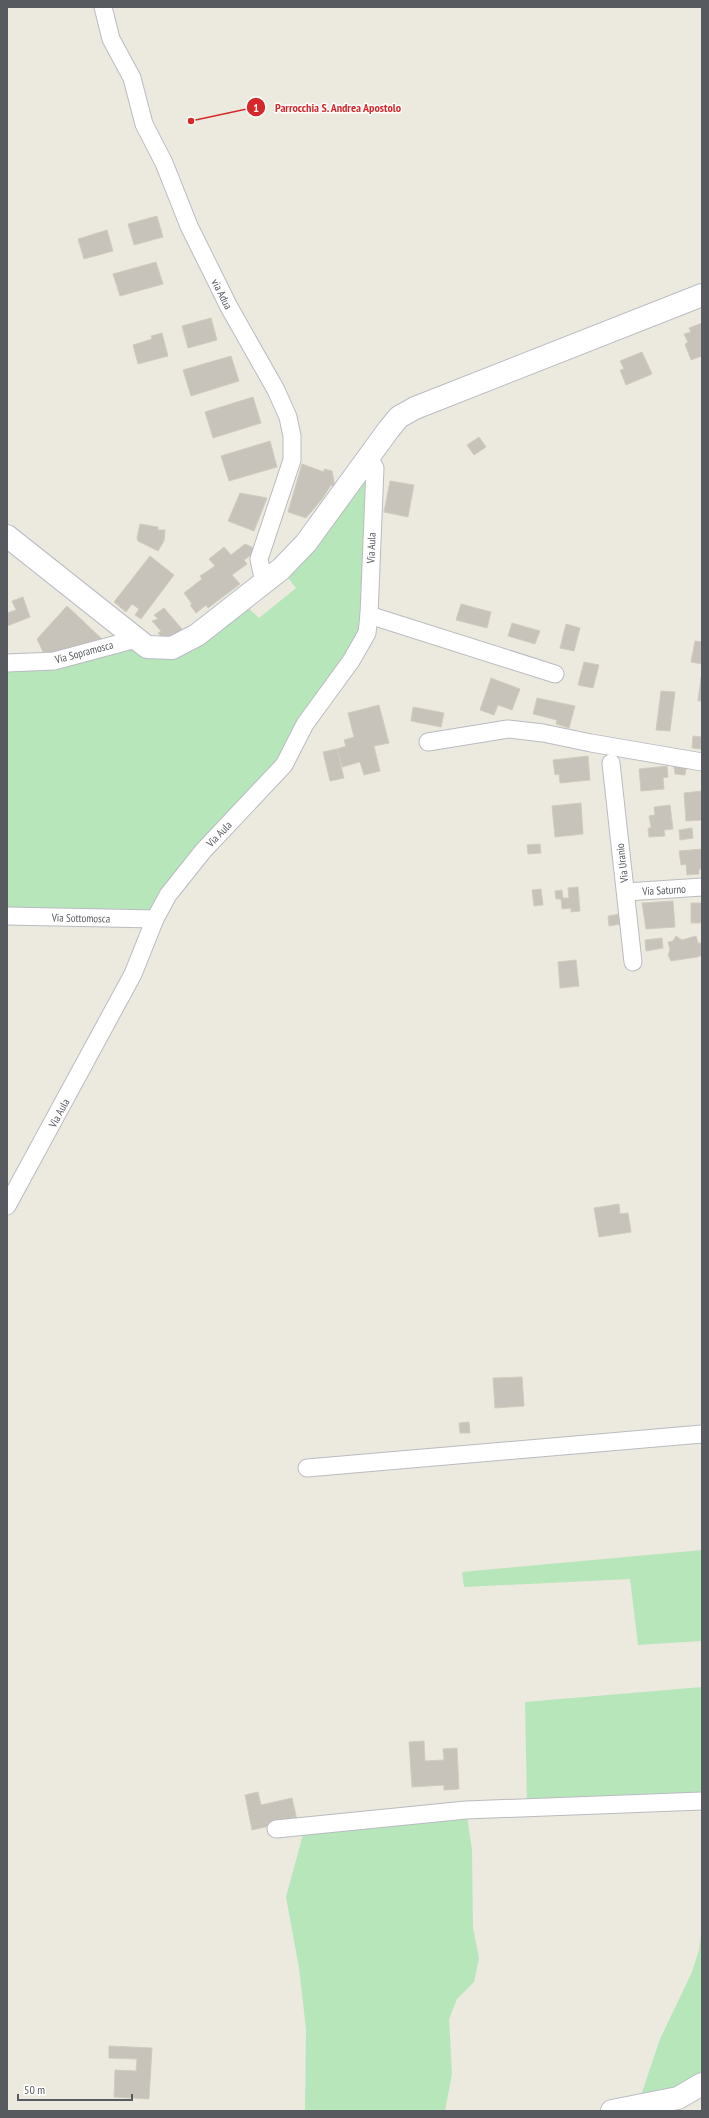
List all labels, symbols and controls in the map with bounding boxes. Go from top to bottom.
callout: Parrocchia S. Andrea Apostolo [246,95,410,119]
text: 1 [253,100,259,115]
text: Parrocchia S. Andrea Apostolo [275,100,402,115]
street label: via Adua [208,276,236,312]
street label: Via Aula [363,532,379,565]
street label: Via Sopramosca [52,637,115,667]
street label: Via Aula [203,818,235,851]
street label: Via Uranio [613,842,631,884]
street label: Via Saturno [641,882,686,898]
street label: Via Sottomosca [51,910,110,926]
street label: Via Aula [45,1096,72,1131]
scale bar [18,2076,132,2102]
text: 50 m [24,2082,45,2097]

